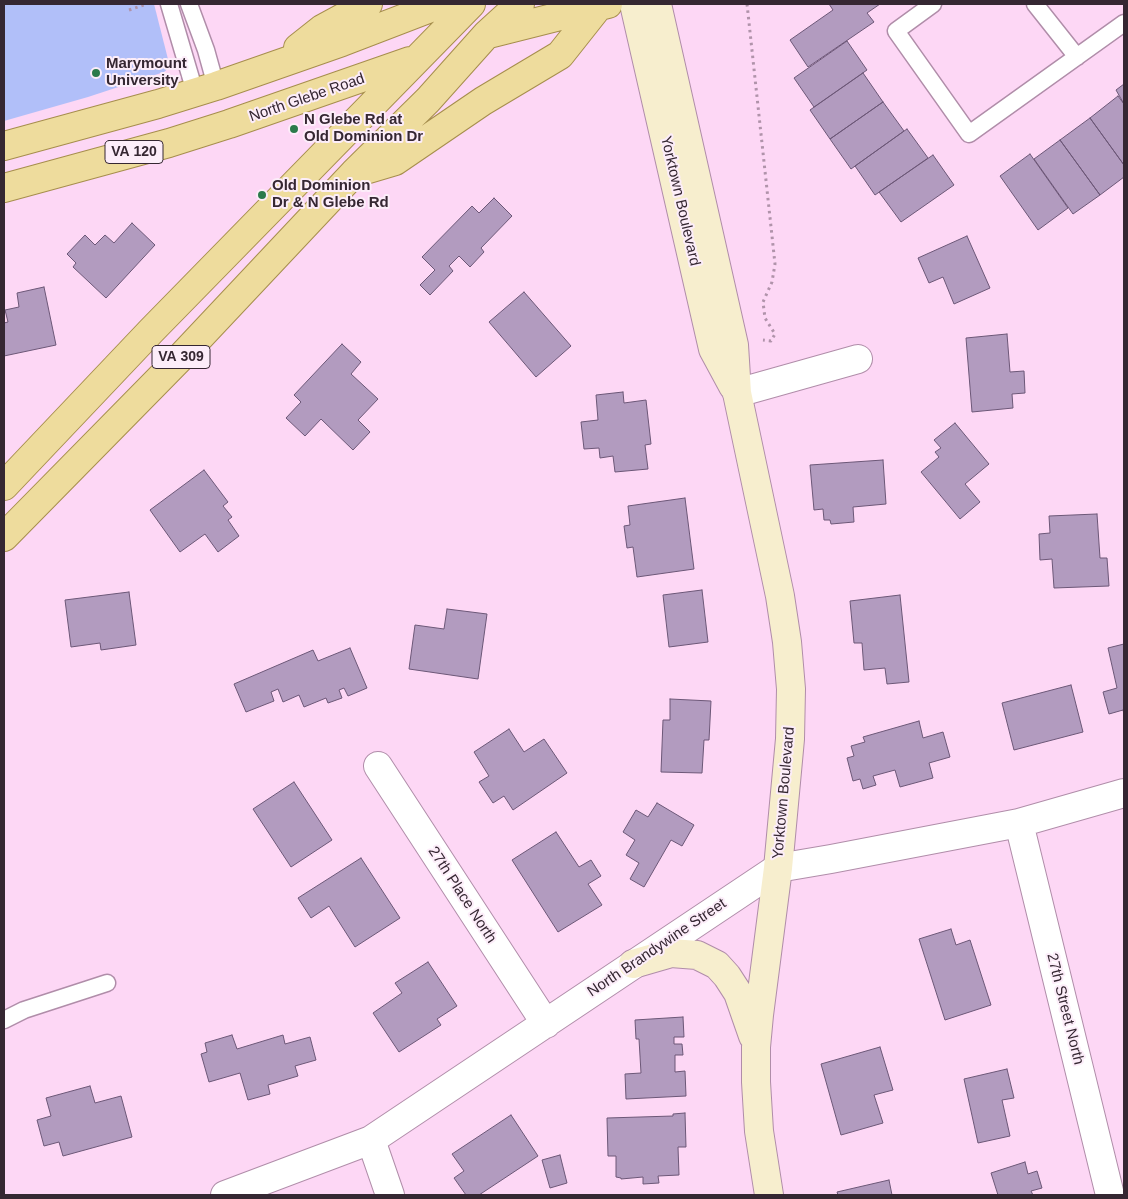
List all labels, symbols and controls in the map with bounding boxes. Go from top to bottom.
place label: Marymount University [106,55,187,90]
marker: Marymount University [90,67,102,79]
street label: North Glebe Road [247,70,367,126]
place label: N Glebe Rd at Old Dominion Dr [304,111,423,146]
marker: N Glebe Rd at Old Dominion Dr [288,123,300,135]
street label: Yorktown Boulevard [656,134,704,268]
road number: VA 120 [105,140,163,163]
place label: Old Dominion Dr & N Glebe Rd [272,177,389,212]
marker: Old Dominion Dr & N Glebe Rd [256,189,268,201]
road number: VA 309 [152,346,210,368]
street label: Yorktown Boulevard [769,726,799,860]
street label: 27th Place North [424,843,500,947]
street label: North Brandywine Street [584,895,730,1001]
street label: 27th Street North [1042,951,1088,1067]

